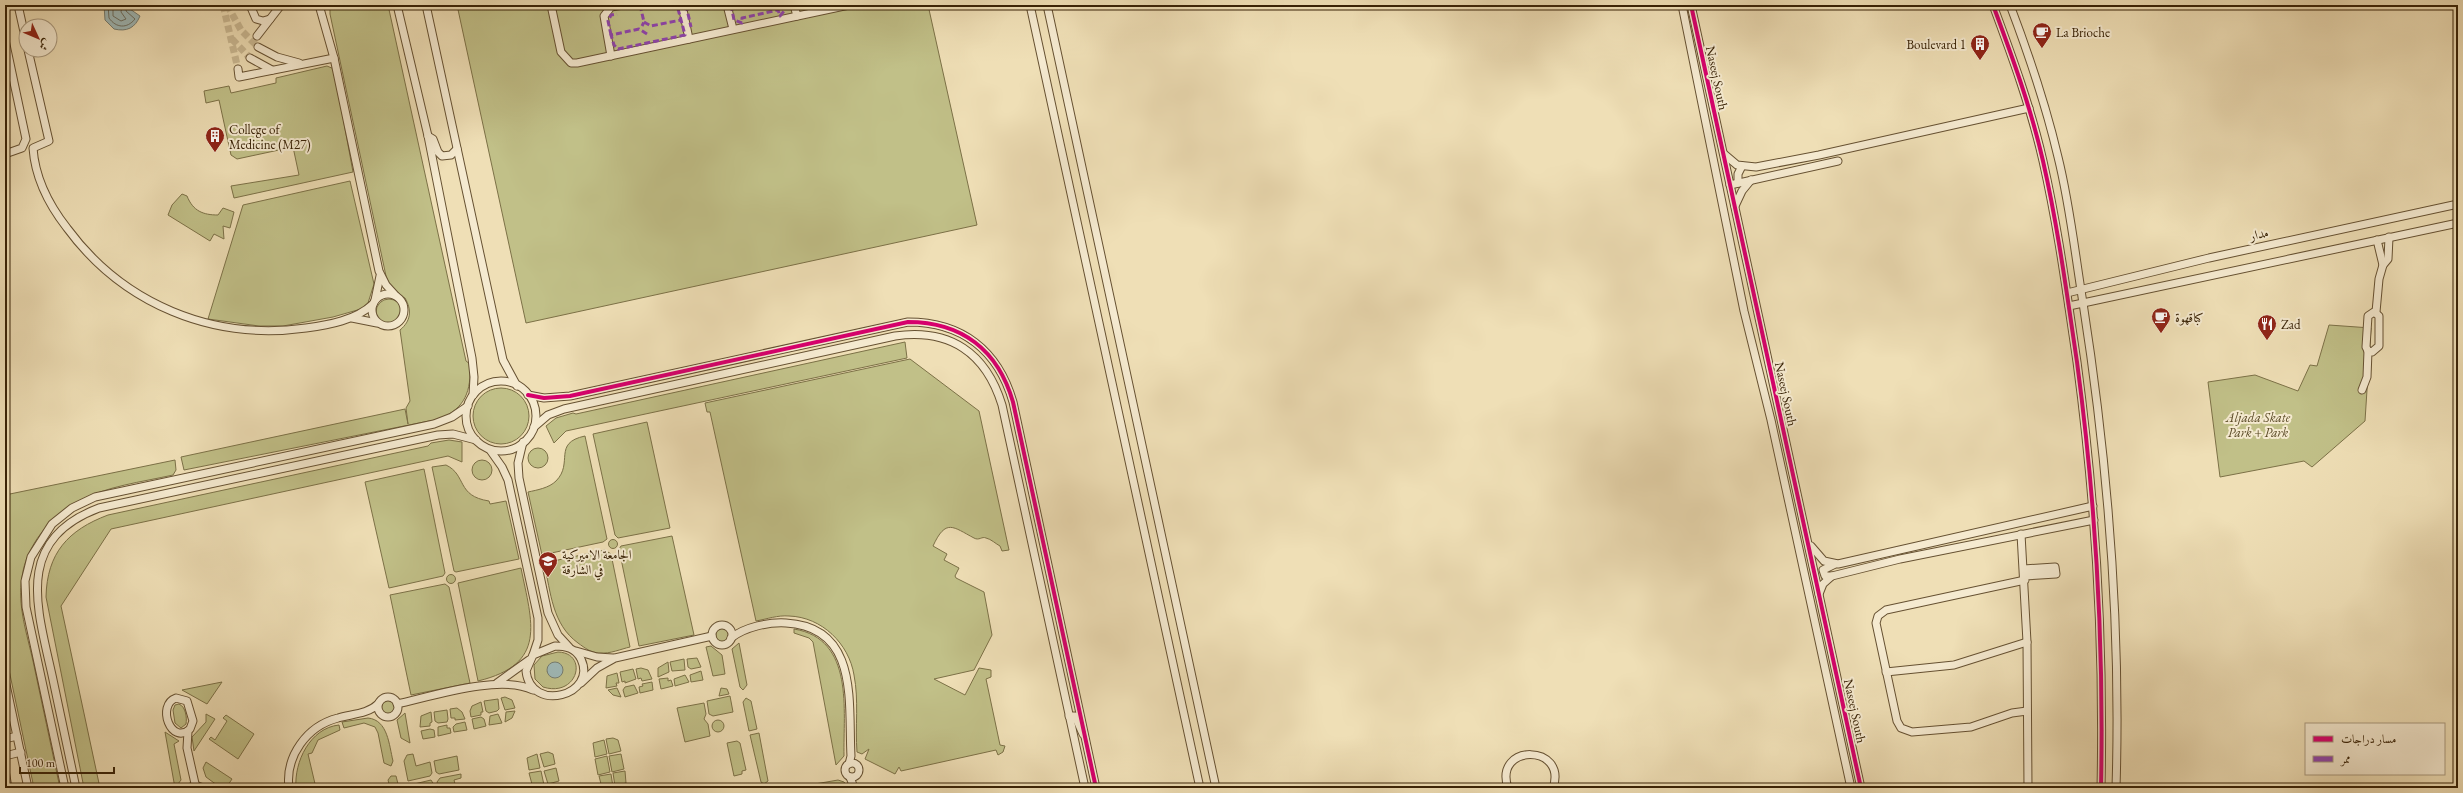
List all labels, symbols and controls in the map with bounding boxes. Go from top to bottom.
north arrow [18,18,58,58]
cafe icon: La Brioche [2031,21,2053,49]
place label: La Brioche [2056,24,2110,41]
building icon: Boulevard 1 [1969,33,1991,61]
text: ش [36,36,54,54]
place label: Boulevard 1 [1906,36,1966,53]
street label: Naseej South [1702,44,1732,112]
place label: College of Medicine (M27) [229,121,311,153]
building icon: College of Medicine (M27) [204,125,226,153]
street label: مدار [2246,224,2270,245]
cafe icon: كباقهوة [2150,306,2172,334]
place label: كباقهوة [2175,309,2204,326]
restaurant icon: Zad [2256,313,2278,341]
place label: Zad [2281,316,2301,333]
street label: Naseej South [1771,360,1801,428]
park label: Aljada Skate Park + Park [2225,409,2291,441]
place label: الجامعة الاميركية في الشارقة [562,546,632,581]
school or university icon: الجامعة الاميركية في الشارقة [537,550,559,578]
street label: Naseej South [1840,677,1870,745]
legend [2305,723,2445,775]
text: مسار دراجات [2341,731,2396,747]
scale bar [20,749,114,775]
text: ممر [2339,751,2351,767]
text: 100 m [26,755,56,771]

